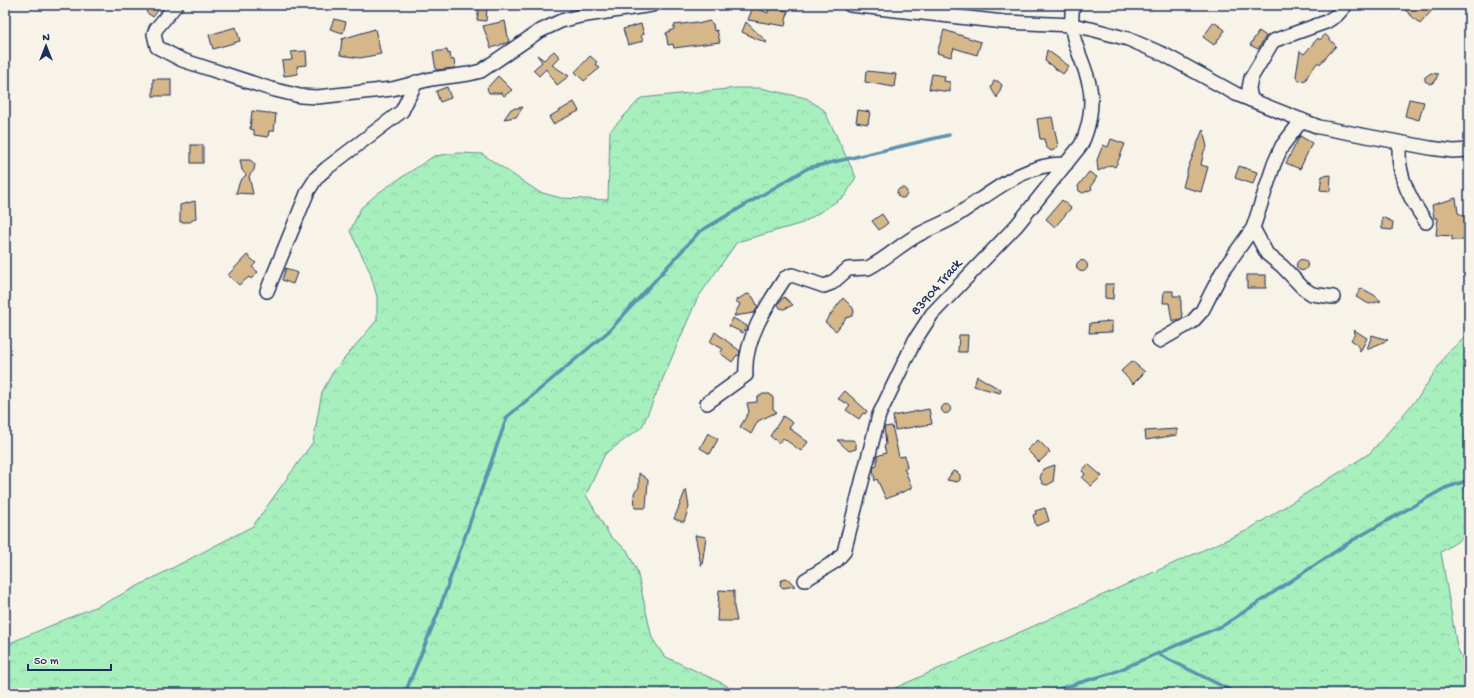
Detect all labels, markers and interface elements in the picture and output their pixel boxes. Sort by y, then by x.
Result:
north arrow [26,26,66,66]
text: N [42,32,50,44]
street label: 83904 Track [908,255,967,320]
scale bar [28,646,111,672]
text: 50 m [34,655,59,669]

